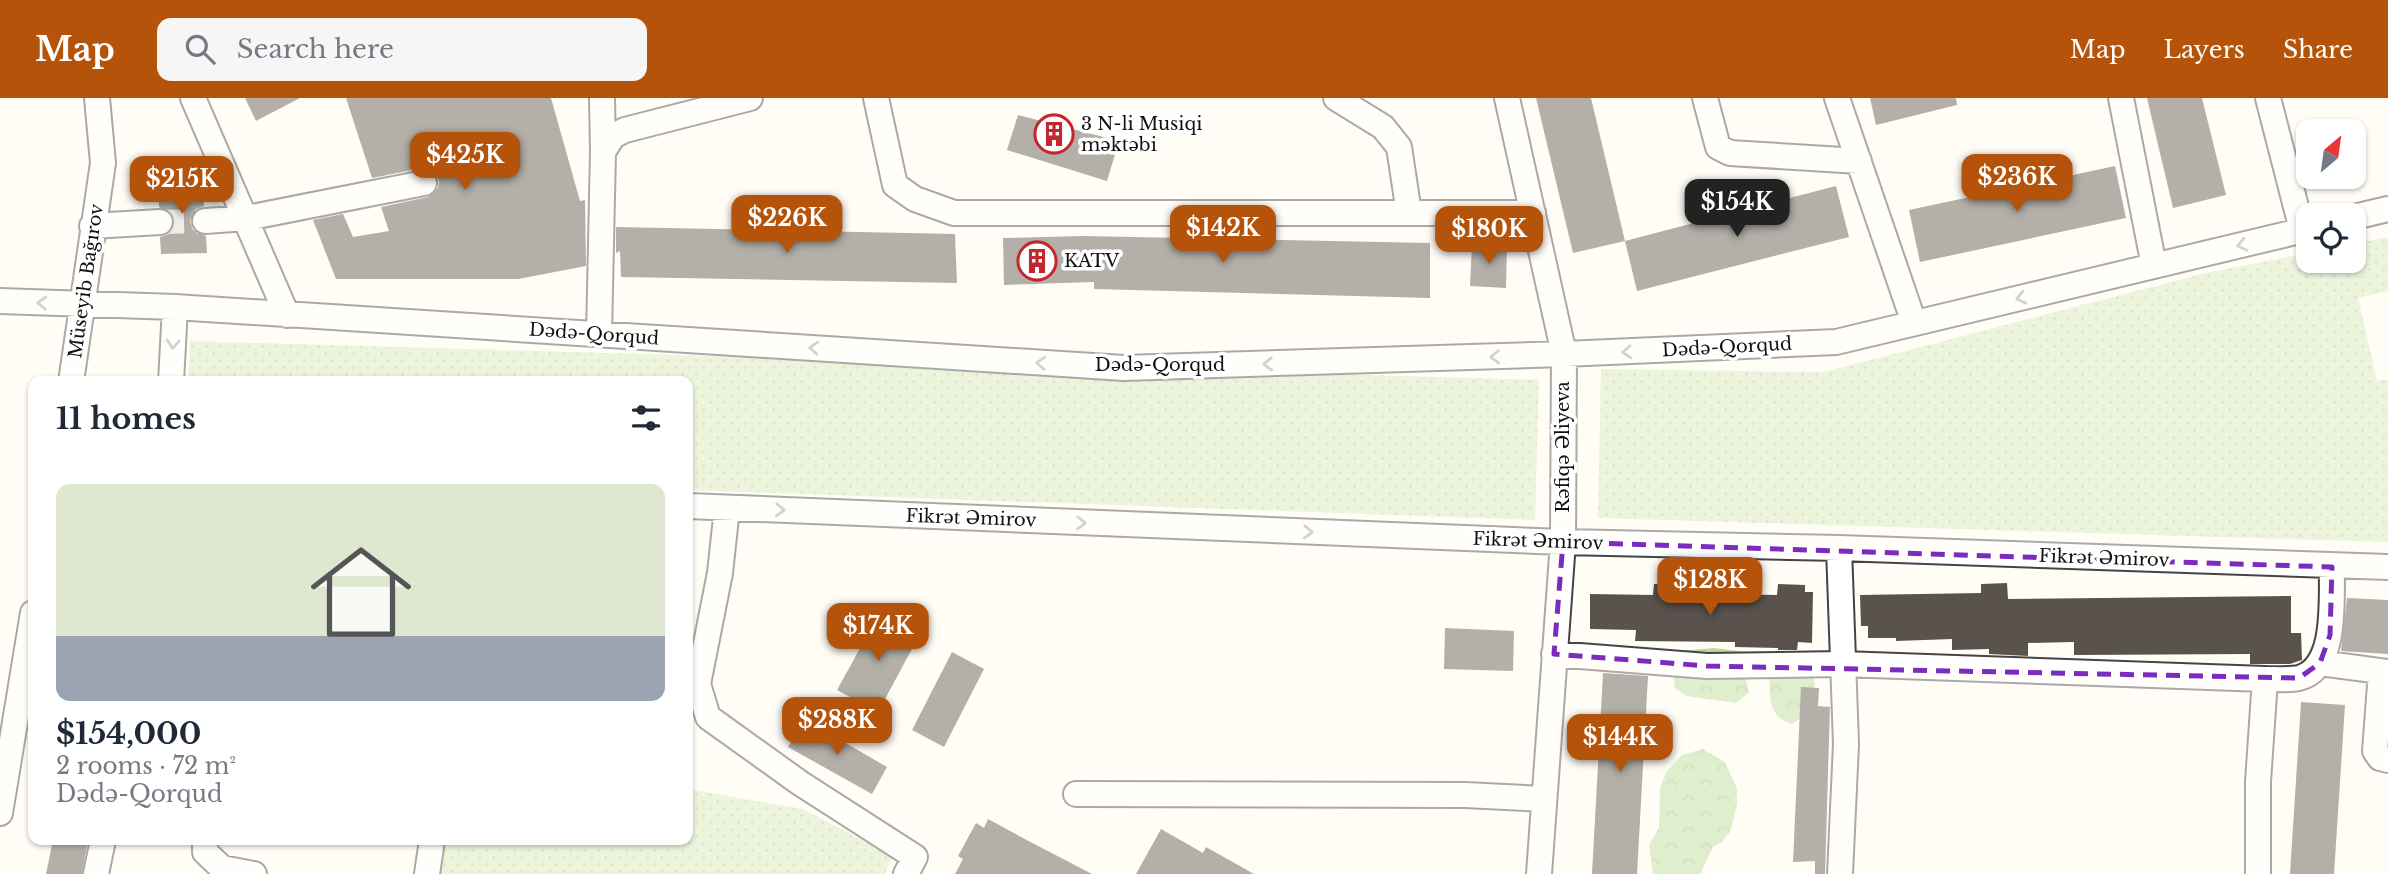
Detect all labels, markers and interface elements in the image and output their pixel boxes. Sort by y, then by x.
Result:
search box [157,18,647,81]
text: Map [35,29,115,70]
icon: search [181,30,219,68]
text: Search here [237,33,394,65]
text: Map [2070,35,2126,64]
text: Layers [2164,35,2245,64]
text: Share [2283,35,2353,64]
building icon: 3 N-li Musiqi məktəbi [1033,113,1075,155]
place label: 3 N-li Musiqi məktəbi [1081,113,1202,156]
north arrow [2296,119,2366,189]
map controls [2296,119,2366,273]
pin: $425K [416,132,514,192]
text: $425K [426,141,504,169]
pin: $236K [1968,155,2066,214]
pin: $215K [133,156,231,216]
text: $236K [1978,163,2056,191]
text: $215K [146,165,218,193]
pin: $154K [1688,180,1786,239]
text: $154K [1701,188,1773,216]
pin: $226K [738,195,836,255]
street label: Müseyib Bağırov [64,202,108,360]
button: locate [2296,203,2366,273]
text: $226K [747,204,827,232]
pin: $142K [1174,206,1272,265]
pin: $180K [1440,206,1538,266]
text: $142K [1186,214,1260,242]
text: $180K [1451,215,1527,243]
one-way arrow [2236,237,2248,251]
building icon: KATV [1016,240,1058,282]
place label: KATV [1064,250,1120,272]
one-way arrow [2015,290,2027,304]
one-way arrow [36,295,47,310]
street label: Dədə-Qorqud [528,318,660,350]
street label: Dədə-Qorqud [1661,333,1793,361]
one-way arrow [166,339,181,350]
one-way arrow [808,341,819,356]
one-way arrow [1621,344,1632,359]
one-way arrow [1490,349,1501,364]
street label: Dədə-Qorqud [1095,354,1225,376]
one-way arrow [1035,355,1046,370]
one-way arrow [1262,356,1273,371]
street label: Rəfiqə Əliyeva [1552,381,1574,513]
icon: filters [627,399,665,437]
text: 11 homes [56,400,196,437]
one-way arrow [775,503,786,518]
street label: Fikrət Əmirov [905,505,1037,531]
one-way arrow [1076,515,1087,530]
one-way arrow [1303,524,1314,539]
street label: Fikrət Əmirov [1472,528,1604,554]
icon: home [298,529,424,655]
street label: Fikrət Əmirov [2038,545,2170,571]
pin: $128K [1661,558,1759,617]
text: $128K [1673,566,1747,594]
pin: $174K [829,603,927,663]
text: $174K [843,612,913,640]
pin: $288K [788,698,886,757]
text: $288K [798,706,876,734]
pin: $144K [1571,714,1669,774]
text: $154,000 [56,715,201,752]
text: $144K [1583,723,1657,751]
text: 2 rooms · 72 m² [56,752,236,780]
text: Dədə-Qorqud [56,780,222,808]

